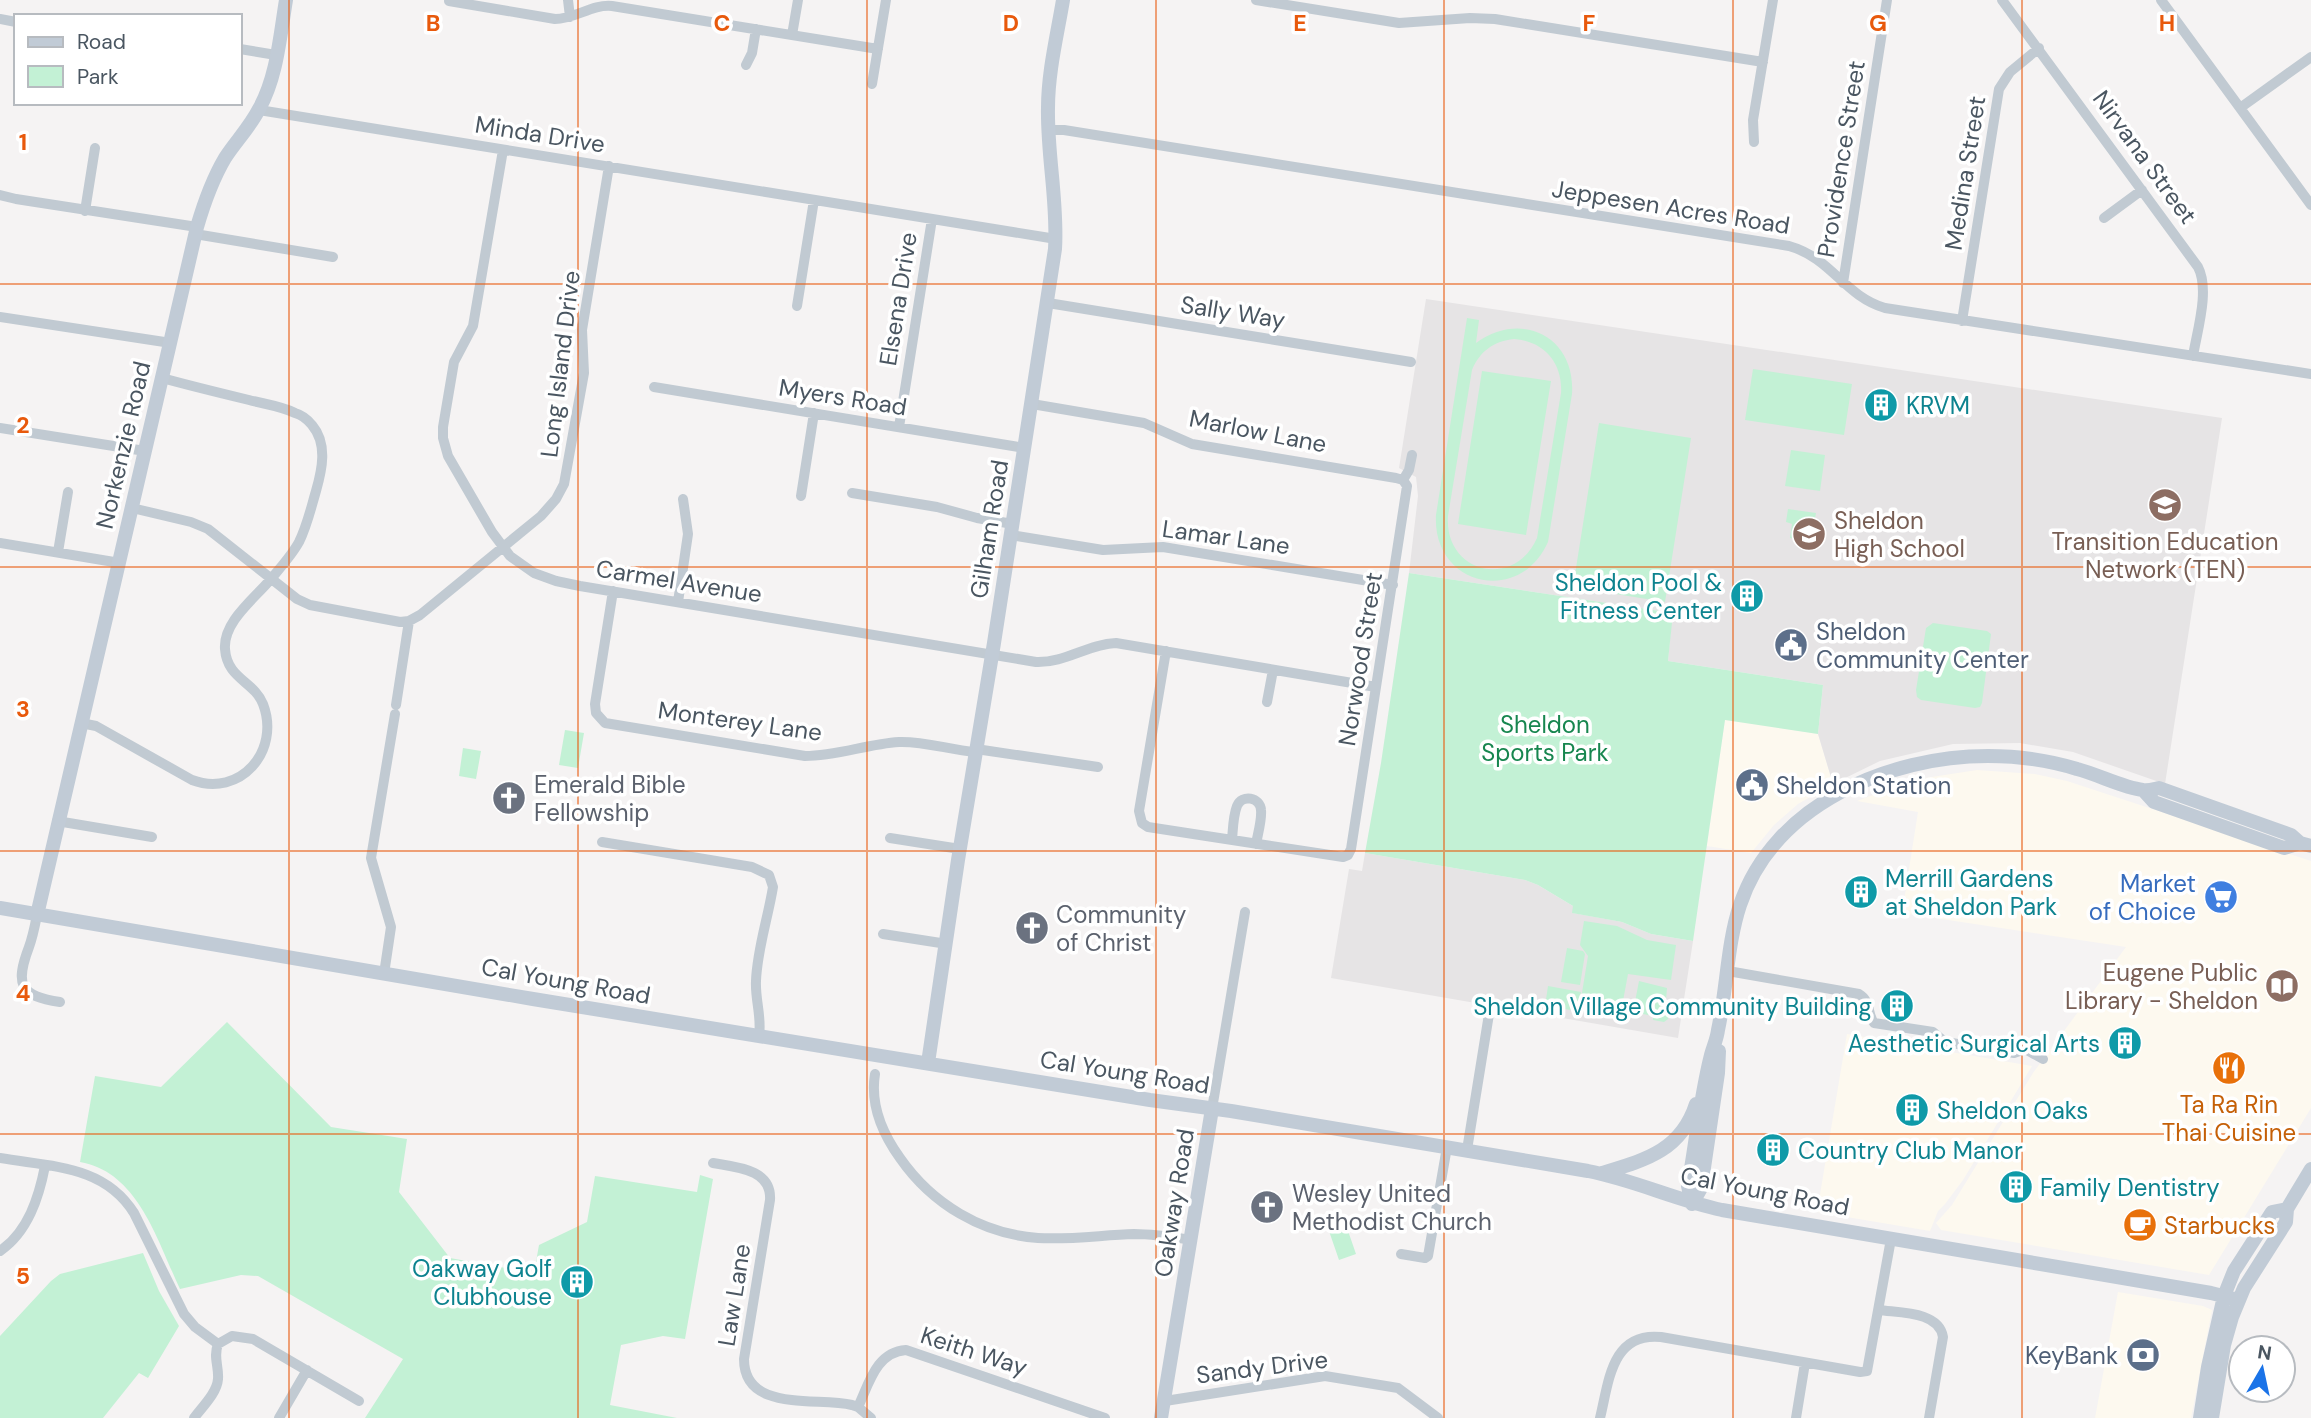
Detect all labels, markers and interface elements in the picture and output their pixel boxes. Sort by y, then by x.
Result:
text: B [426,8,440,38]
text: C [714,8,730,38]
text: D [1003,8,1019,38]
text: E [1293,8,1307,38]
text: F [1583,8,1596,38]
text: G [1869,8,1887,38]
text: H [2159,8,2175,38]
legend [14,14,242,105]
text: Road [77,28,126,56]
street label: Providence Street [1810,58,1872,260]
text: Park [77,63,119,91]
street label: Nirvana Street [2086,84,2204,230]
street label: Medina Street [1937,94,1993,252]
street label: Minda Drive [473,108,607,160]
text: 1 [19,127,27,157]
street label: Jeppesen Acres Road [1550,173,1792,241]
street label: Elsena Drive [872,230,924,368]
street label: Long Island Drive [533,269,587,459]
street label: Sally Way [1178,288,1288,336]
street label: Norkenzie Road [89,358,157,532]
street label: Myers Road [777,372,909,422]
building icon: KRVM [1862,386,1900,424]
place label: KRVM [1906,390,1970,421]
street label: Marlow Lane [1187,403,1329,459]
text: 2 [16,410,30,440]
street label: Gilham Road [963,458,1015,600]
school or university icon: Transition Education Network (TEN) [2146,486,2184,524]
place label: Sheldon High School [1834,505,1965,564]
street label: Lamar Lane [1160,513,1292,561]
school or university icon: Sheldon High School [1790,515,1828,553]
place label: Transition Education Network (TEN) [2051,526,2279,585]
street label: Carmel Avenue [594,553,764,609]
place label: Sheldon Pool & Fitness Center [1555,567,1722,626]
street label: Norwood Street [1331,570,1389,748]
building icon: Sheldon Pool & Fitness Center [1728,577,1766,615]
place label: Sheldon Community Center [1816,616,2029,675]
public building icon: Sheldon Community Center [1772,626,1810,664]
text: 3 [16,694,30,724]
street label: Monterey Lane [656,694,824,748]
park label: Sheldon Sports Park [1481,709,1609,768]
public building icon: Sheldon Station [1733,766,1771,804]
place label: Emerald Bible Fellowship [534,769,686,828]
place label: Sheldon Station [1776,770,1951,801]
church icon: Emerald Bible Fellowship [490,779,528,817]
place label: Merrill Gardens at Sheldon Park [1885,863,2057,922]
place label: Market of Choice [2089,868,2196,927]
building icon: Merrill Gardens at Sheldon Park [1842,873,1880,911]
supermarket icon: Market of Choice [2202,878,2240,916]
place label: Community of Christ [1056,899,1186,958]
church icon: Community of Christ [1013,909,1051,947]
street label: Cal Young Road [479,951,653,1011]
place label: Eugene Public Library - Sheldon [2065,957,2258,1016]
library icon: Eugene Public Library - Sheldon [2263,967,2301,1005]
text: 4 [16,978,31,1008]
building icon: Sheldon Village Community Building [1878,987,1916,1025]
place label: Sheldon Village Community Building [1473,991,1872,1022]
building icon: Aesthetic Surgical Arts [2106,1024,2144,1062]
place label: Aesthetic Surgical Arts [1848,1028,2100,1059]
street label: Cal Young Road [1038,1043,1212,1101]
restaurant icon: Ta Ra Rin Thai Cuisine [2210,1049,2248,1087]
place label: Ta Ra Rin Thai Cuisine [2162,1089,2296,1148]
building icon: Sheldon Oaks [1893,1091,1931,1129]
place label: Sheldon Oaks [1937,1095,2088,1126]
street label: Oakway Road [1147,1127,1201,1279]
building icon: Country Club Manor [1754,1131,1792,1169]
place label: Country Club Manor [1798,1135,2023,1166]
street label: Cal Young Road [1678,1159,1852,1223]
building icon: Family Dentistry [1997,1168,2035,1206]
place label: Family Dentistry [2040,1172,2220,1203]
place label: Wesley United Methodist Church [1292,1178,1492,1237]
church icon: Wesley United Methodist Church [1248,1188,1286,1226]
cafe icon: Starbucks [2121,1206,2159,1244]
place label: Starbucks [2164,1210,2275,1241]
street label: Law Lane [711,1242,757,1348]
place label: Oakway Golf Clubhouse [412,1253,552,1312]
text: 5 [16,1261,30,1291]
building icon: Oakway Golf Clubhouse [558,1263,596,1301]
street label: Keith Way [917,1319,1031,1383]
north arrow [2227,1334,2297,1404]
bank icon: KeyBank [2124,1336,2162,1374]
text: N [2256,1339,2273,1366]
place label: KeyBank [2025,1340,2118,1371]
street label: Sandy Drive [1194,1344,1330,1390]

